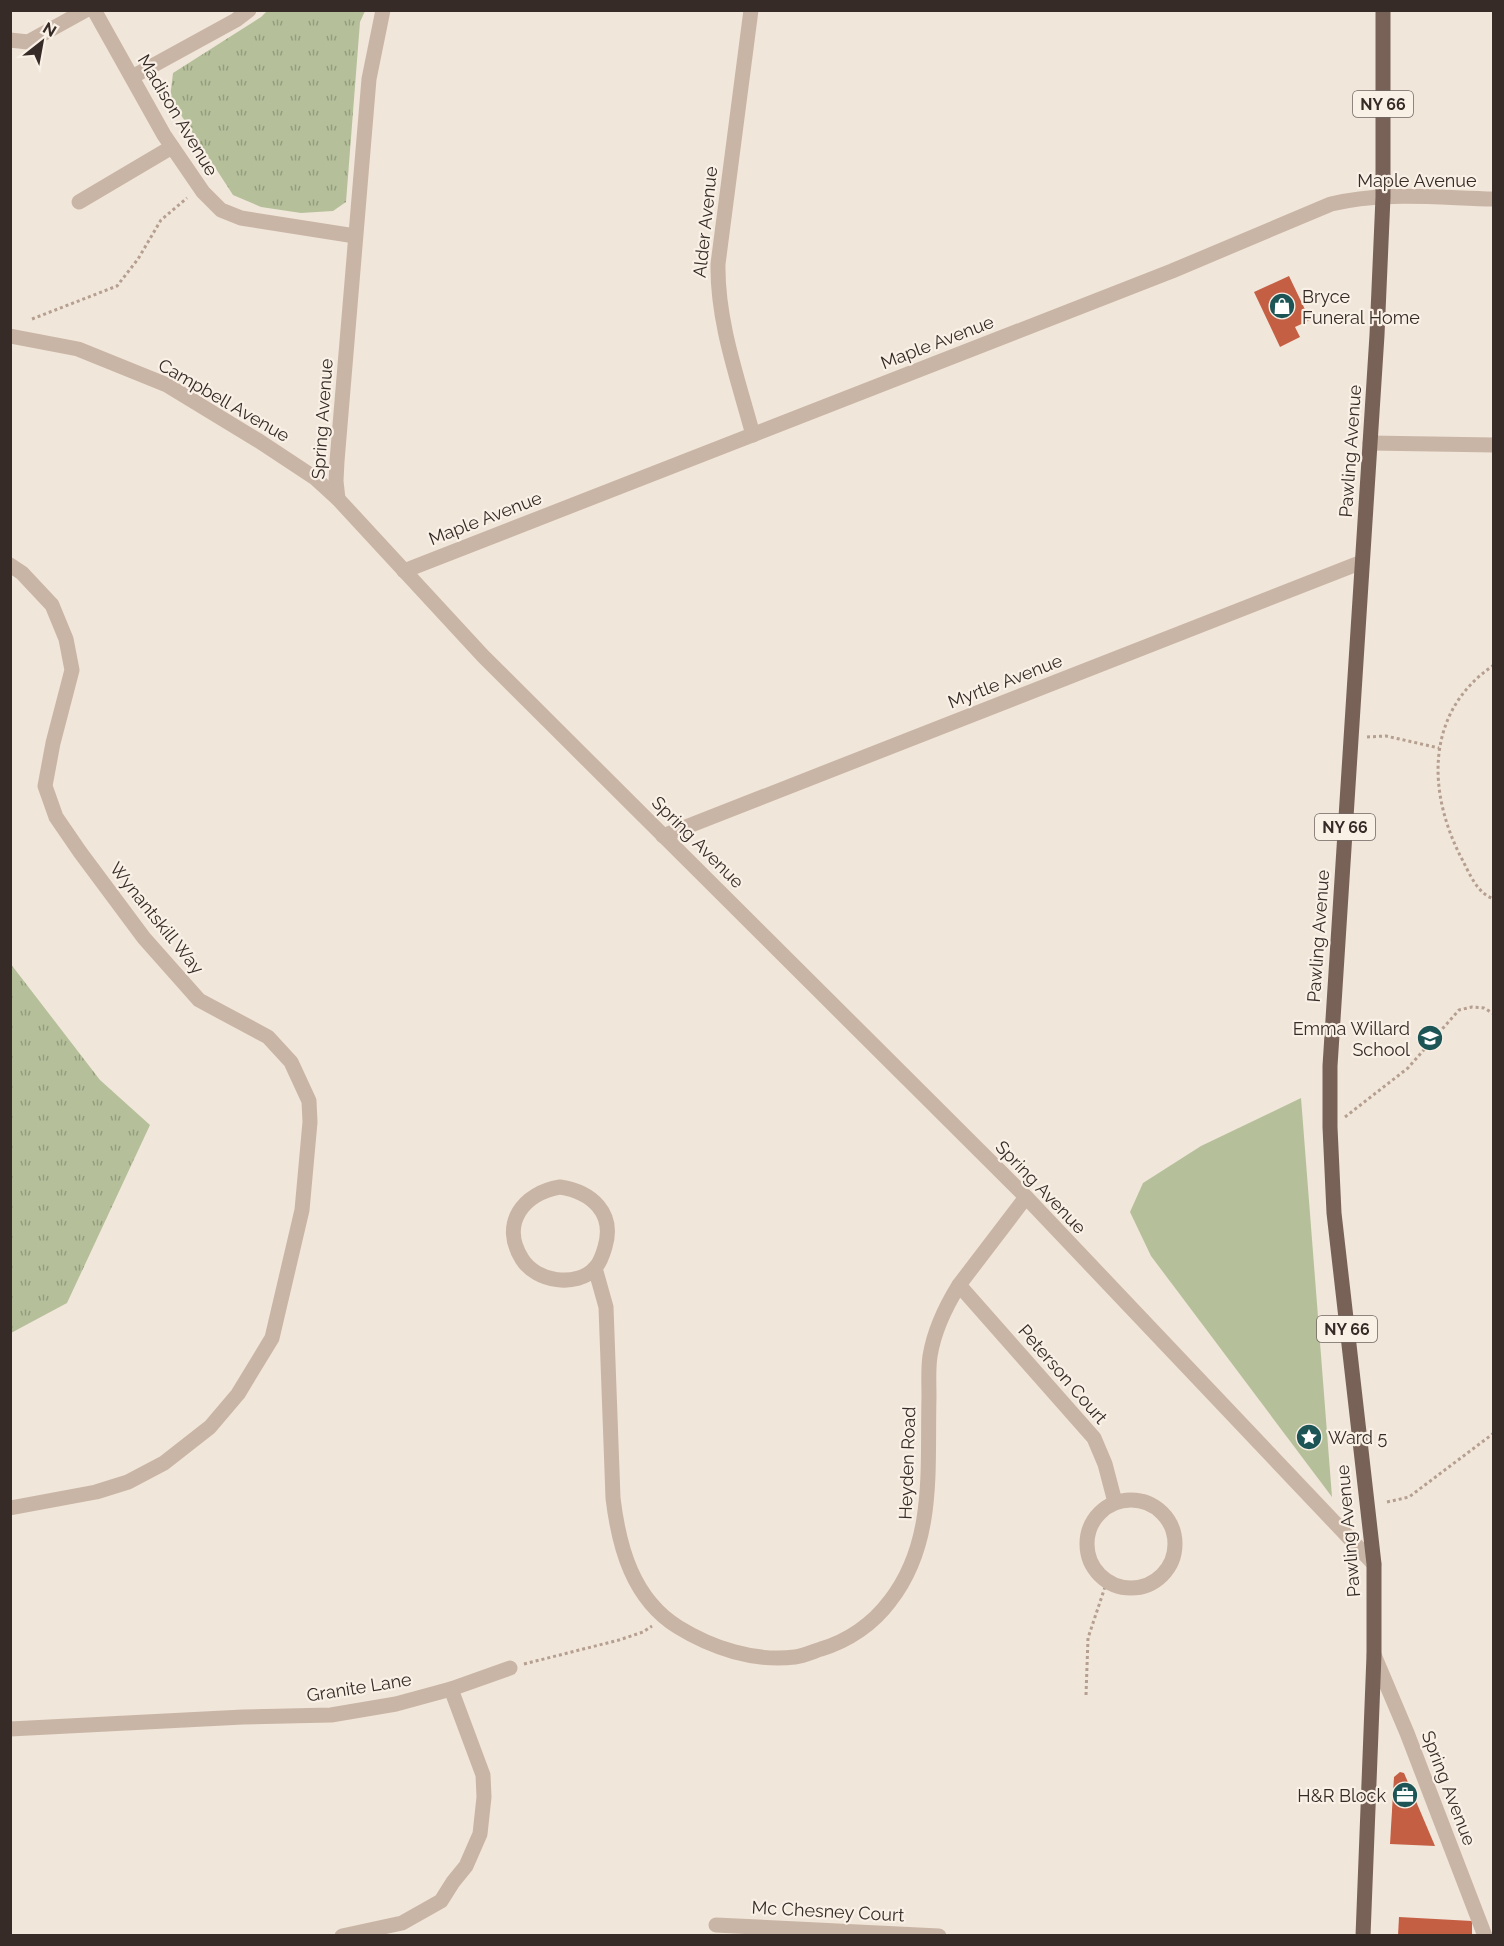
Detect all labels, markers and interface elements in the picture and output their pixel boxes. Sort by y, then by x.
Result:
north arrow [12,12,72,72]
text: N [39,18,60,41]
street label: Madison Avenue [134,51,223,180]
road number: NY 66 [1353,91,1413,117]
street label: Alder Avenue [689,165,721,279]
street label: Maple Avenue [1357,170,1477,191]
place label: Bryce Funeral Home [1302,286,1420,328]
shop icon: Bryce Funeral Home [1267,291,1297,321]
street label: Maple Avenue [878,311,997,373]
street label: Campbell Avenue [155,354,294,446]
street label: Spring Avenue [307,357,337,480]
street label: Pawling Avenue [1335,384,1365,518]
street label: Maple Avenue [426,487,545,549]
street label: Myrtle Avenue [945,649,1065,712]
street label: Spring Avenue [648,792,749,893]
road number: NY 66 [1315,814,1375,840]
street label: Wynantskill Way [106,858,209,978]
street label: Pawling Avenue [1303,869,1333,1003]
place label: Emma Willard School [1293,1018,1410,1060]
school or university icon: Emma Willard School [1415,1023,1445,1053]
street label: Spring Avenue [991,1136,1091,1238]
road number: NY 66 [1317,1316,1377,1342]
street label: Peterson Court [1014,1320,1112,1428]
street label: Heyden Road [895,1406,919,1520]
place icon: Ward 5 [1294,1422,1324,1452]
place label: Ward 5 [1328,1427,1388,1448]
street label: Pawling Avenue [1332,1463,1364,1598]
street label: Granite Lane [305,1668,413,1706]
street label: Spring Avenue [1417,1728,1481,1849]
office icon: H&R Block [1390,1780,1420,1810]
place label: H&R Block [1297,1785,1386,1806]
street label: Mc Chesney Court [751,1897,905,1925]

